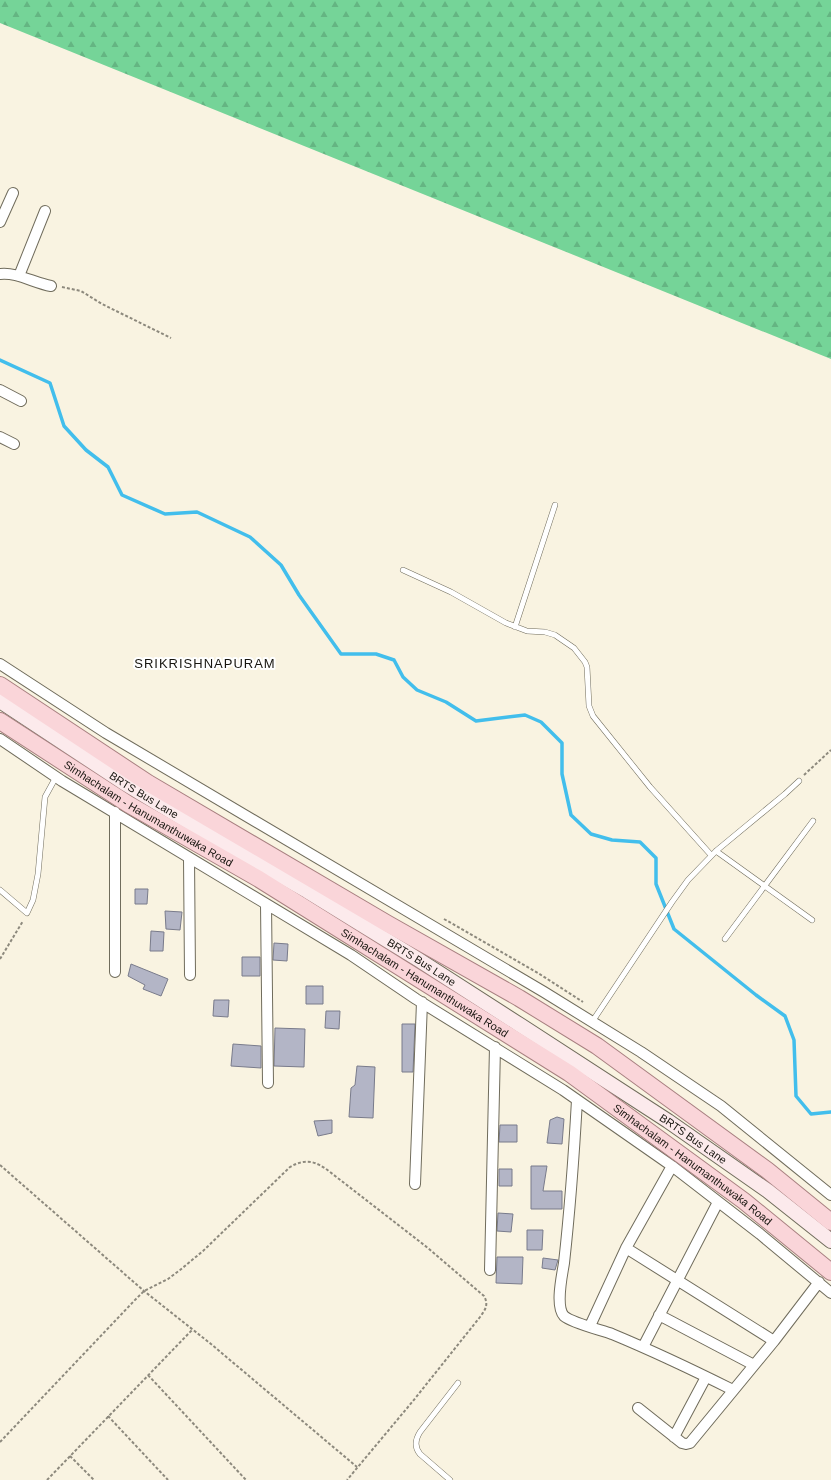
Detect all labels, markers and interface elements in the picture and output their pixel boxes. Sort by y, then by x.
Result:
district label: SRIKRISHNAPURAM [134,656,276,671]
street label: Simhachalam - Hanumanthuwaka Road [62,758,235,869]
street label: BRTS Bus Lane [107,769,181,821]
street label: Simhachalam - Hanumanthuwaka Road [339,926,510,1039]
street label: BRTS Bus Lane [385,936,458,988]
street label: Simhachalam - Hanumanthuwaka Road [611,1101,774,1227]
street label: BRTS Bus Lane [658,1111,729,1166]

